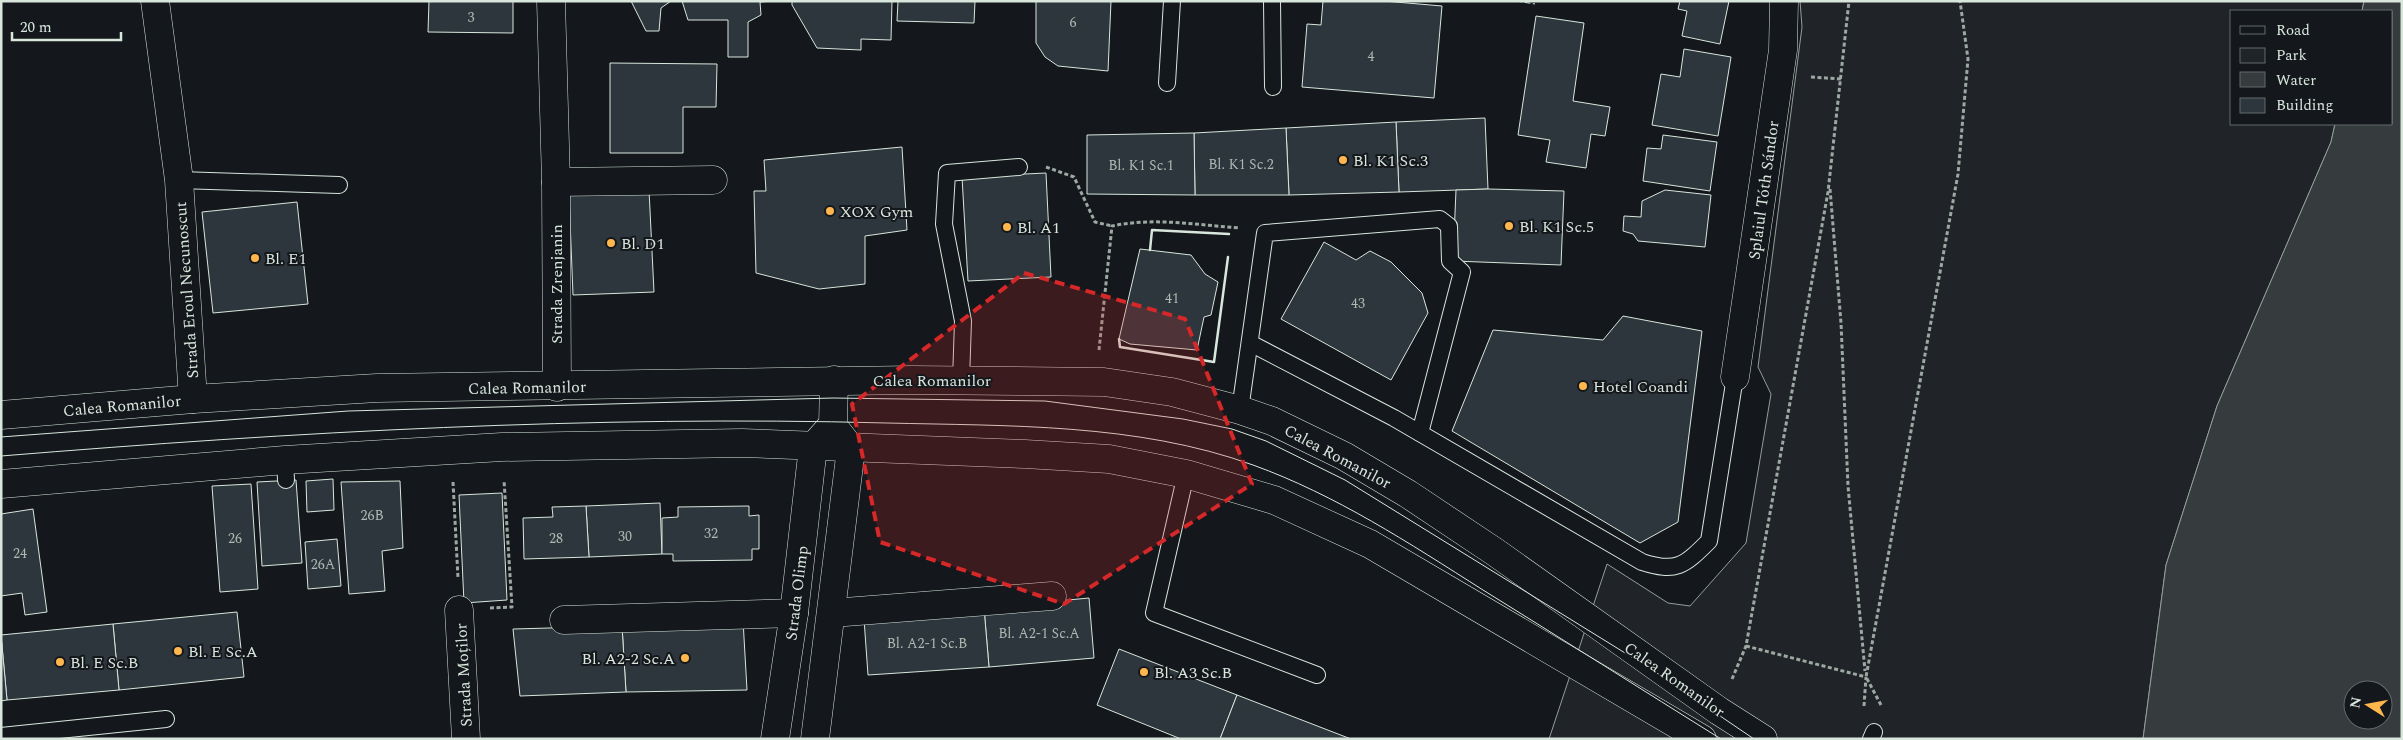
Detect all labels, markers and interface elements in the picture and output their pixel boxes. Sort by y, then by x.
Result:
house number: 3 [468,7,475,28]
scale bar [12,10,121,42]
legend [2230,10,2393,125]
house number: 6 [1070,12,1077,33]
text: 20 m [20,16,52,39]
text: Road [2276,19,2310,42]
text: Park [2276,44,2307,67]
house number: 4 [1368,46,1375,67]
text: Water [2276,69,2316,92]
text: Building [2276,94,2333,117]
street label: Splaiul Tóth Sándor [1742,119,1786,261]
place label: Bl. K1 Sc.3 [1353,149,1428,173]
house number: Bl. K1 Sc.2 [1208,154,1274,175]
marker: Bl. K1 Sc.3 [1337,154,1349,166]
house number: Bl. K1 Sc.1 [1108,155,1174,176]
street label: Strada Eroul Necunoscut [169,200,205,379]
place label: XOX Gym [840,200,914,224]
marker: XOX Gym [824,205,836,217]
place label: Bl. K1 Sc.5 [1519,215,1594,239]
place label: Bl. A1 [1017,216,1060,240]
marker: Bl. K1 Sc.5 [1503,220,1515,232]
marker: Bl. A1 [1001,221,1013,233]
street label: Strada Zrenjanin [545,224,569,344]
place label: Bl. D1 [621,232,664,256]
marker: Bl. D1 [605,237,617,249]
place label: Bl. E1 [265,247,307,271]
marker: Bl. E1 [249,252,261,264]
house number: 41 [1165,288,1179,309]
house number: 43 [1351,293,1365,314]
street label: Calea Romanilor [873,369,991,393]
street label: Calea Romanilor [468,375,586,401]
place label: Hotel Coandi [1593,375,1688,399]
marker: Hotel Coandi [1577,380,1589,392]
street label: Calea Romanilor [62,389,182,423]
street label: Calea Romanilor [1280,419,1395,495]
house number: 26B [360,505,384,526]
house number: 32 [704,523,718,544]
house number: 30 [618,526,632,547]
house number: 26 [228,528,242,549]
house number: 28 [549,528,563,549]
house number: 24 [13,543,27,564]
street label: Strada Olimp [779,544,815,642]
house number: 26A [311,554,336,575]
street label: Strada Moților [449,622,479,727]
house number: Bl. A2-1 Sc.A [998,623,1080,644]
house number: Bl. A2-1 Sc.B [887,633,967,654]
street label: Calea Romanilor [1619,636,1730,724]
place label: Bl. E Sc.A [188,640,258,664]
marker: Bl. E Sc.A [172,645,184,657]
place label: Bl. A2-2 Sc.A [582,647,675,671]
place label: Bl. E Sc.B [70,651,138,675]
marker: Bl. A2-2 Sc.A [679,652,691,664]
marker: Bl. E Sc.B [54,656,66,668]
place label: Bl. A3 Sc.B [1154,661,1232,685]
marker: Bl. A3 Sc.B [1138,666,1150,678]
north arrow [2343,680,2393,730]
text: N [2344,695,2367,710]

